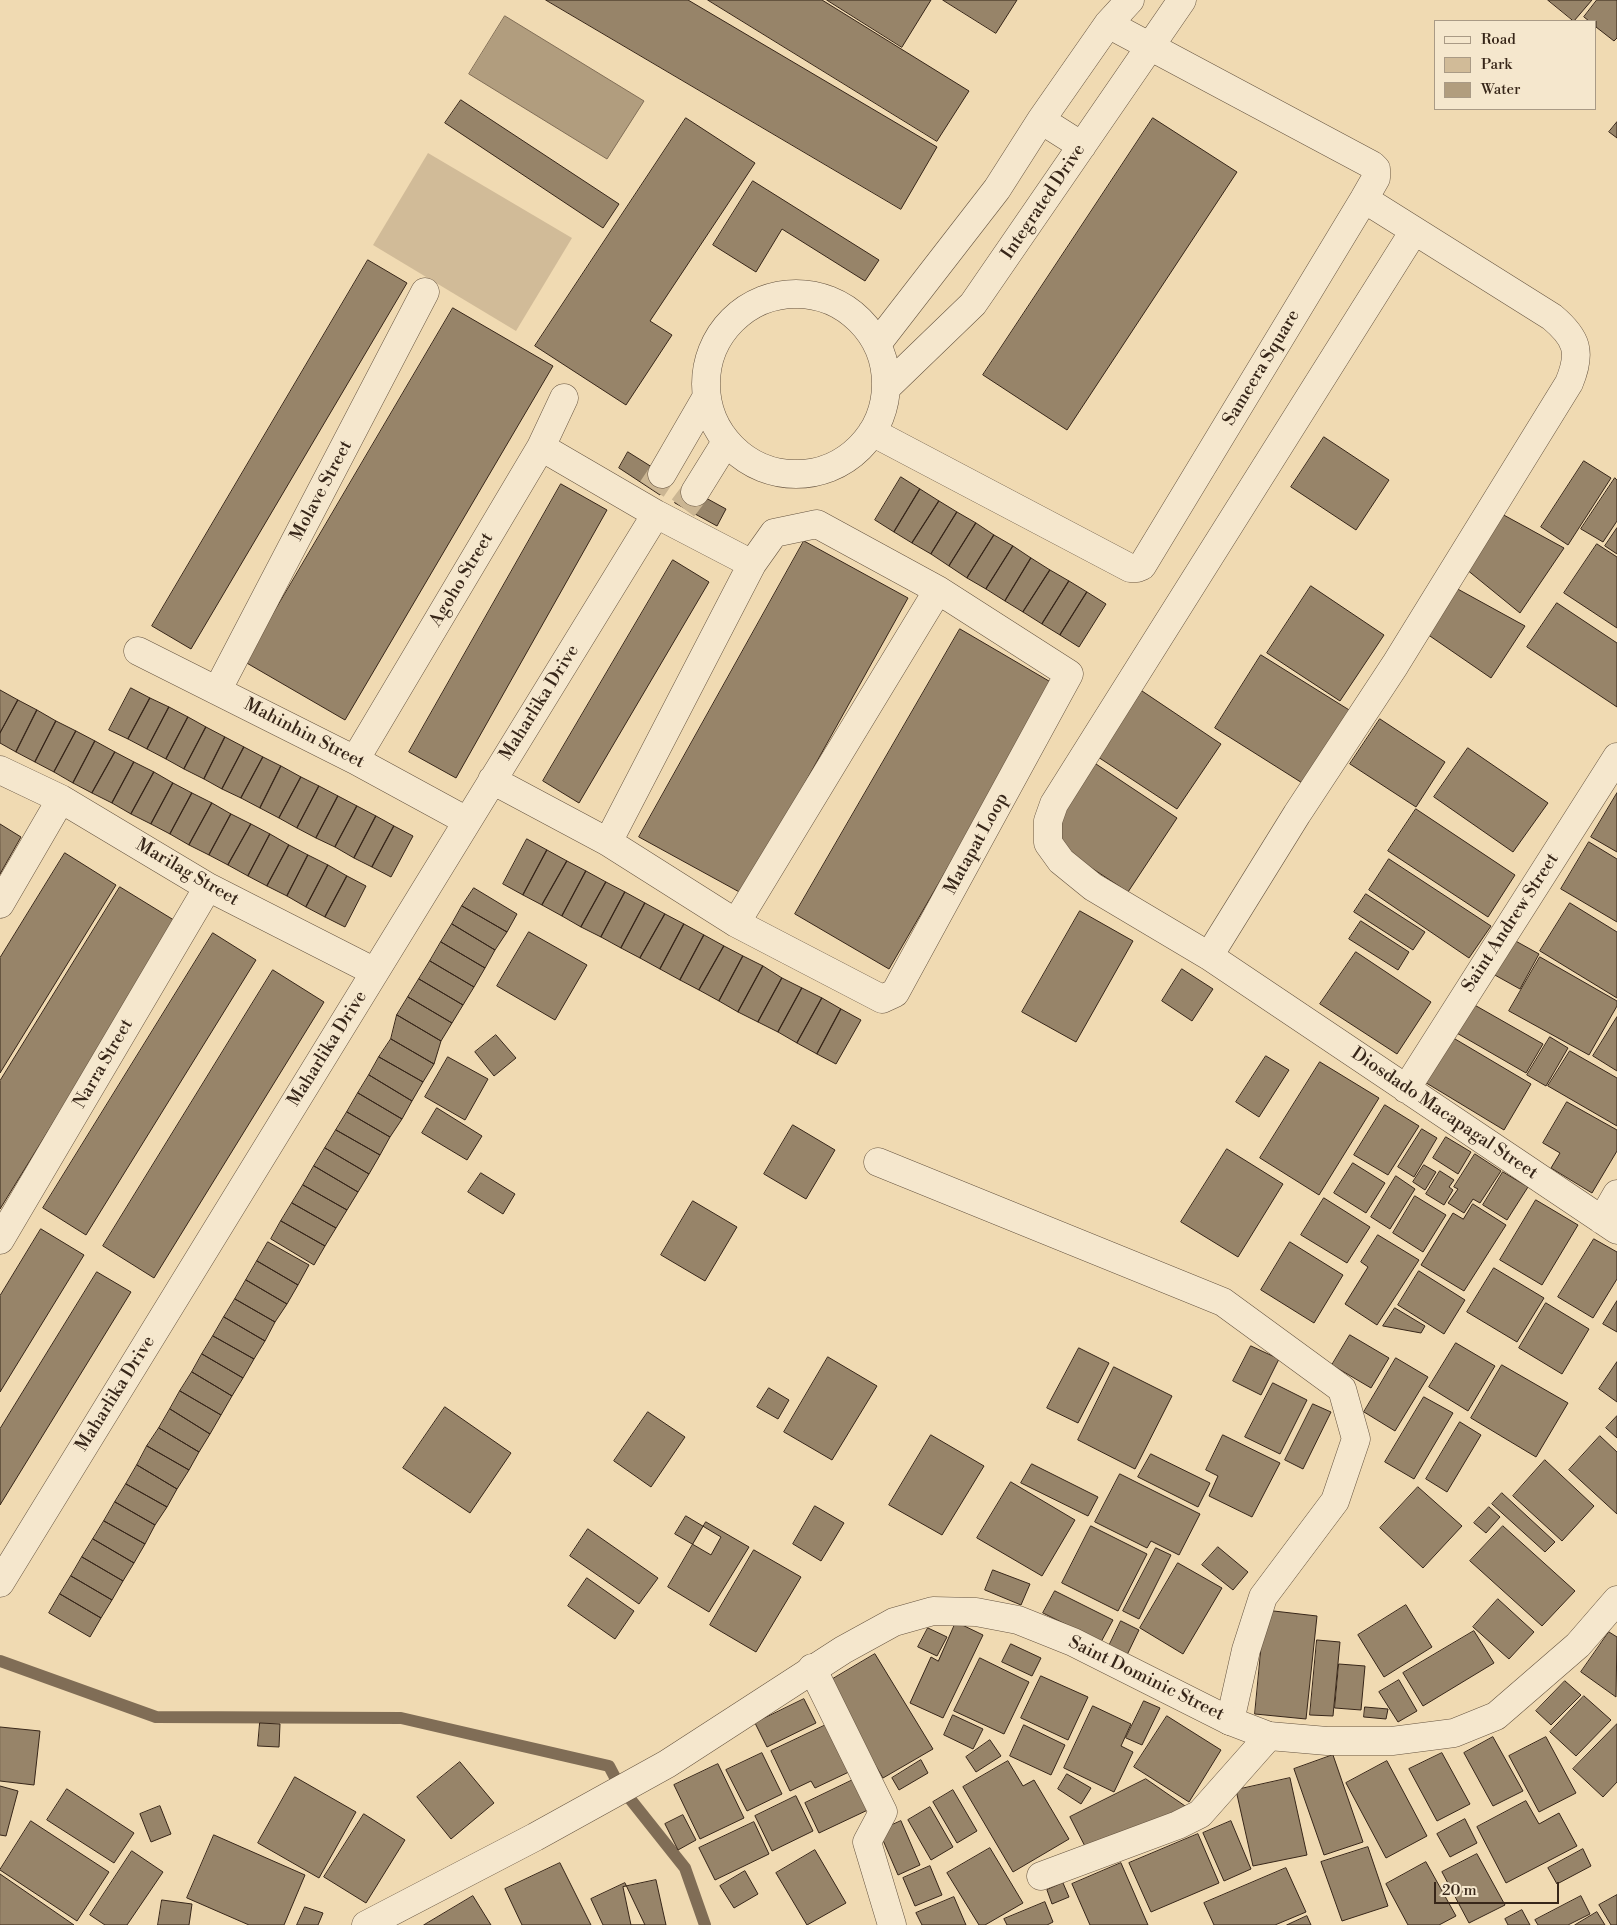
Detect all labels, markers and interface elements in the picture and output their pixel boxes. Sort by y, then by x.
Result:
legend [1434,20,1597,110]
text: Road [1481,30,1516,49]
text: Park [1481,55,1512,74]
text: Water [1481,80,1520,99]
street label: Integrated Drive [997,140,1091,264]
street label: Sameera Square [1219,306,1305,430]
street label: Molave Street [286,437,358,545]
street label: Agoho Street [426,529,498,631]
street label: Maharlika Drive [496,641,584,765]
street label: Mahinhin Street [240,694,368,774]
street label: Matapat Loop [940,789,1014,899]
street label: Marilag Street [132,835,242,911]
street label: Saint Andrew Street [1458,850,1564,996]
street label: Maharlika Drive [284,987,372,1111]
street label: Narra Street [70,1015,138,1113]
street label: Diosdado Macapagal Street [1347,1043,1541,1185]
street label: Maharlika Drive [72,1332,160,1456]
street label: Saint Dominic Street [1065,1632,1227,1726]
scale bar [1437,1872,1562,1904]
text: 20 m [1442,1881,1477,1900]

